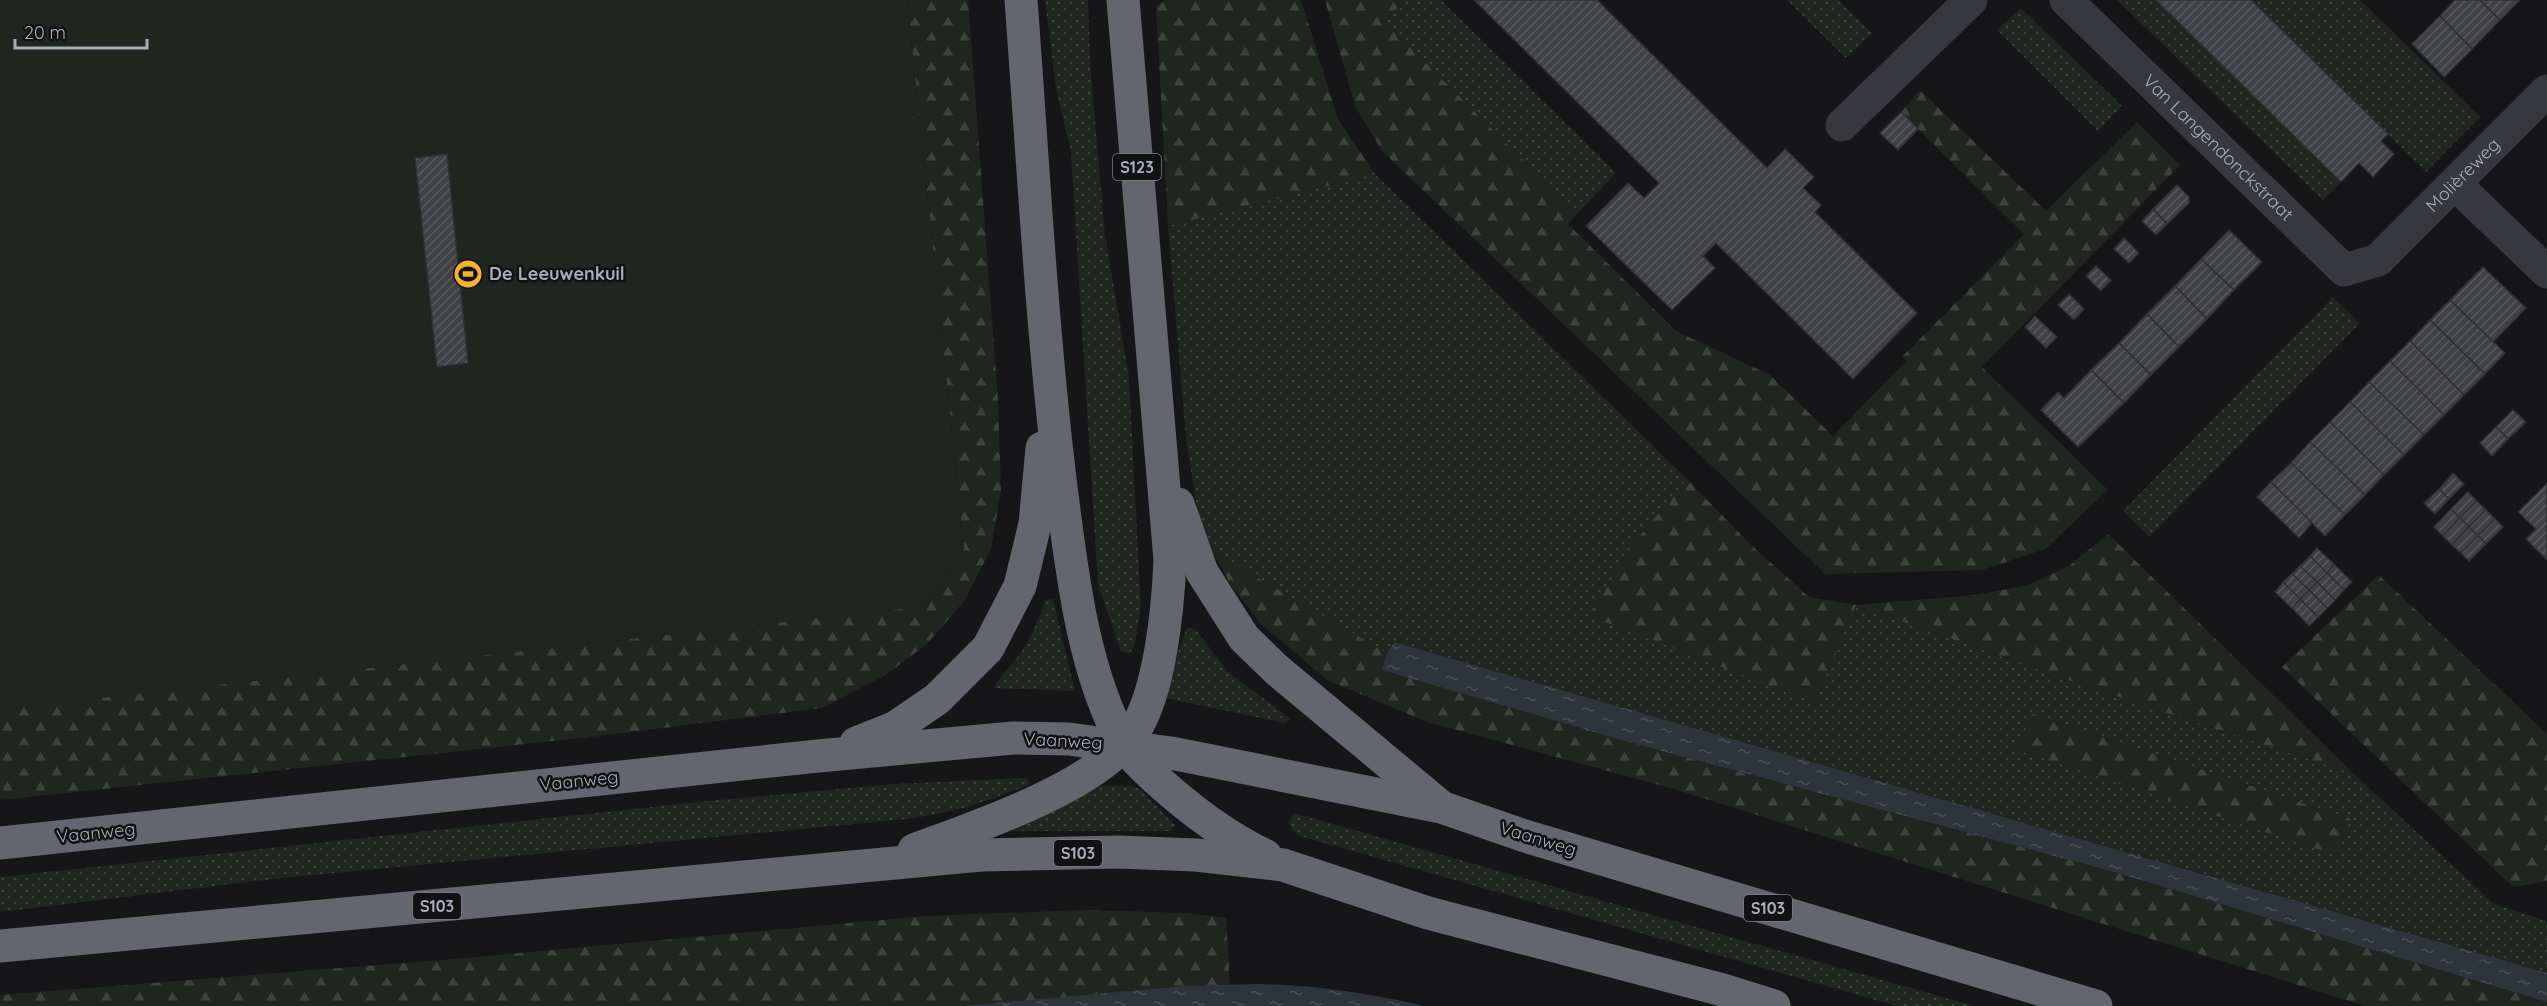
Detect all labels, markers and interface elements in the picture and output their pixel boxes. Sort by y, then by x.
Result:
scale bar [15,12,147,50]
text: 20 m [24,21,66,44]
street label: Van Langendonckstraat [2138,69,2298,226]
street label: Molièreweg [2421,133,2504,217]
road number: S123 [1113,154,1161,180]
sports icon: De Leeuwenkuil [452,258,484,290]
place label: De Leeuwenkuil [489,262,625,285]
street label: Vaanweg [1023,727,1103,754]
street label: Vaanweg [538,765,619,796]
street label: Vaanweg [1497,816,1579,861]
street label: Vaanweg [55,817,136,848]
road number: S103 [1054,840,1102,866]
road number: S103 [413,893,461,919]
road number: S103 [1744,895,1792,921]

